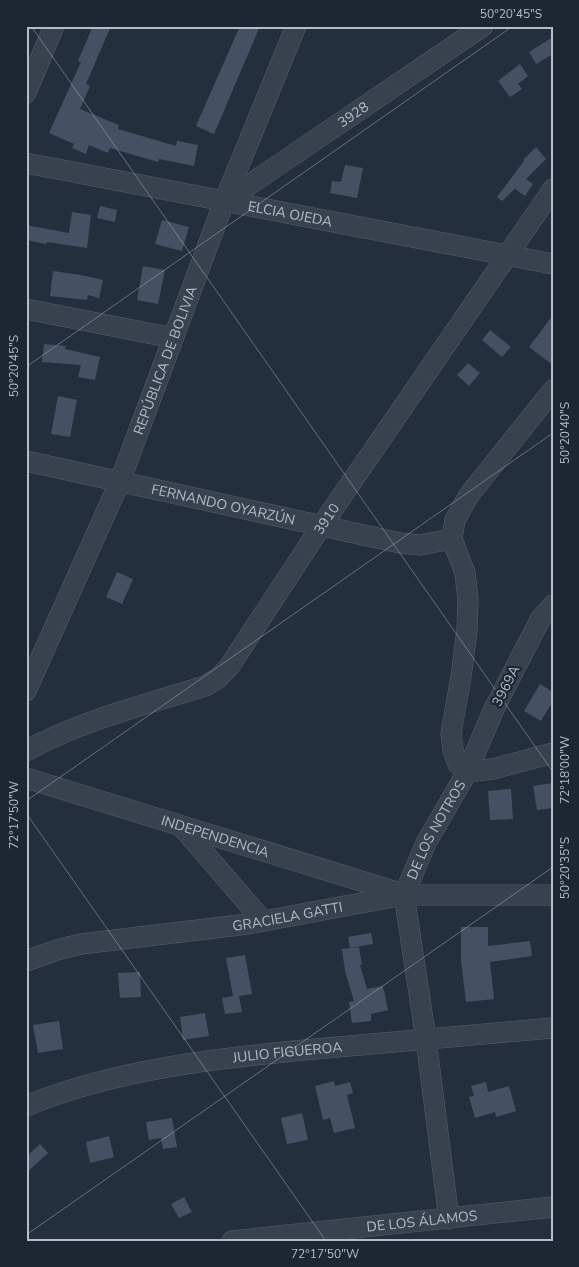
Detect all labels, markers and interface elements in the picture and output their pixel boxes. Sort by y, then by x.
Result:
text: 50°20'45"S [480,6,542,22]
street label: 3928 [334,97,372,132]
street label: ELCIA OJEDA [246,196,334,231]
street label: REPÚBLICA DE BOLIVIA [129,283,201,437]
text: 50°20'45"S [6,335,22,397]
text: 50°20'40"S [557,402,573,464]
street label: FERNANDO OYARZÚN [150,479,297,529]
street label: 3910 [309,499,344,538]
street label: 3969A [488,662,524,710]
text: 72°18'00"W [557,736,573,804]
street label: DE LOS NOTROS [402,776,470,882]
text: 72°17'50"W [6,781,22,849]
street label: INDEPENDENCIA [159,811,272,862]
text: 50°20'35"S [557,837,573,899]
street label: GRACIELA GATTI [231,897,344,935]
street label: JULIO FIGUEROA [231,1037,343,1067]
street label: DE LOS ÁLAMOS [366,1206,479,1236]
text: 72°17'50"W [291,1246,359,1262]

